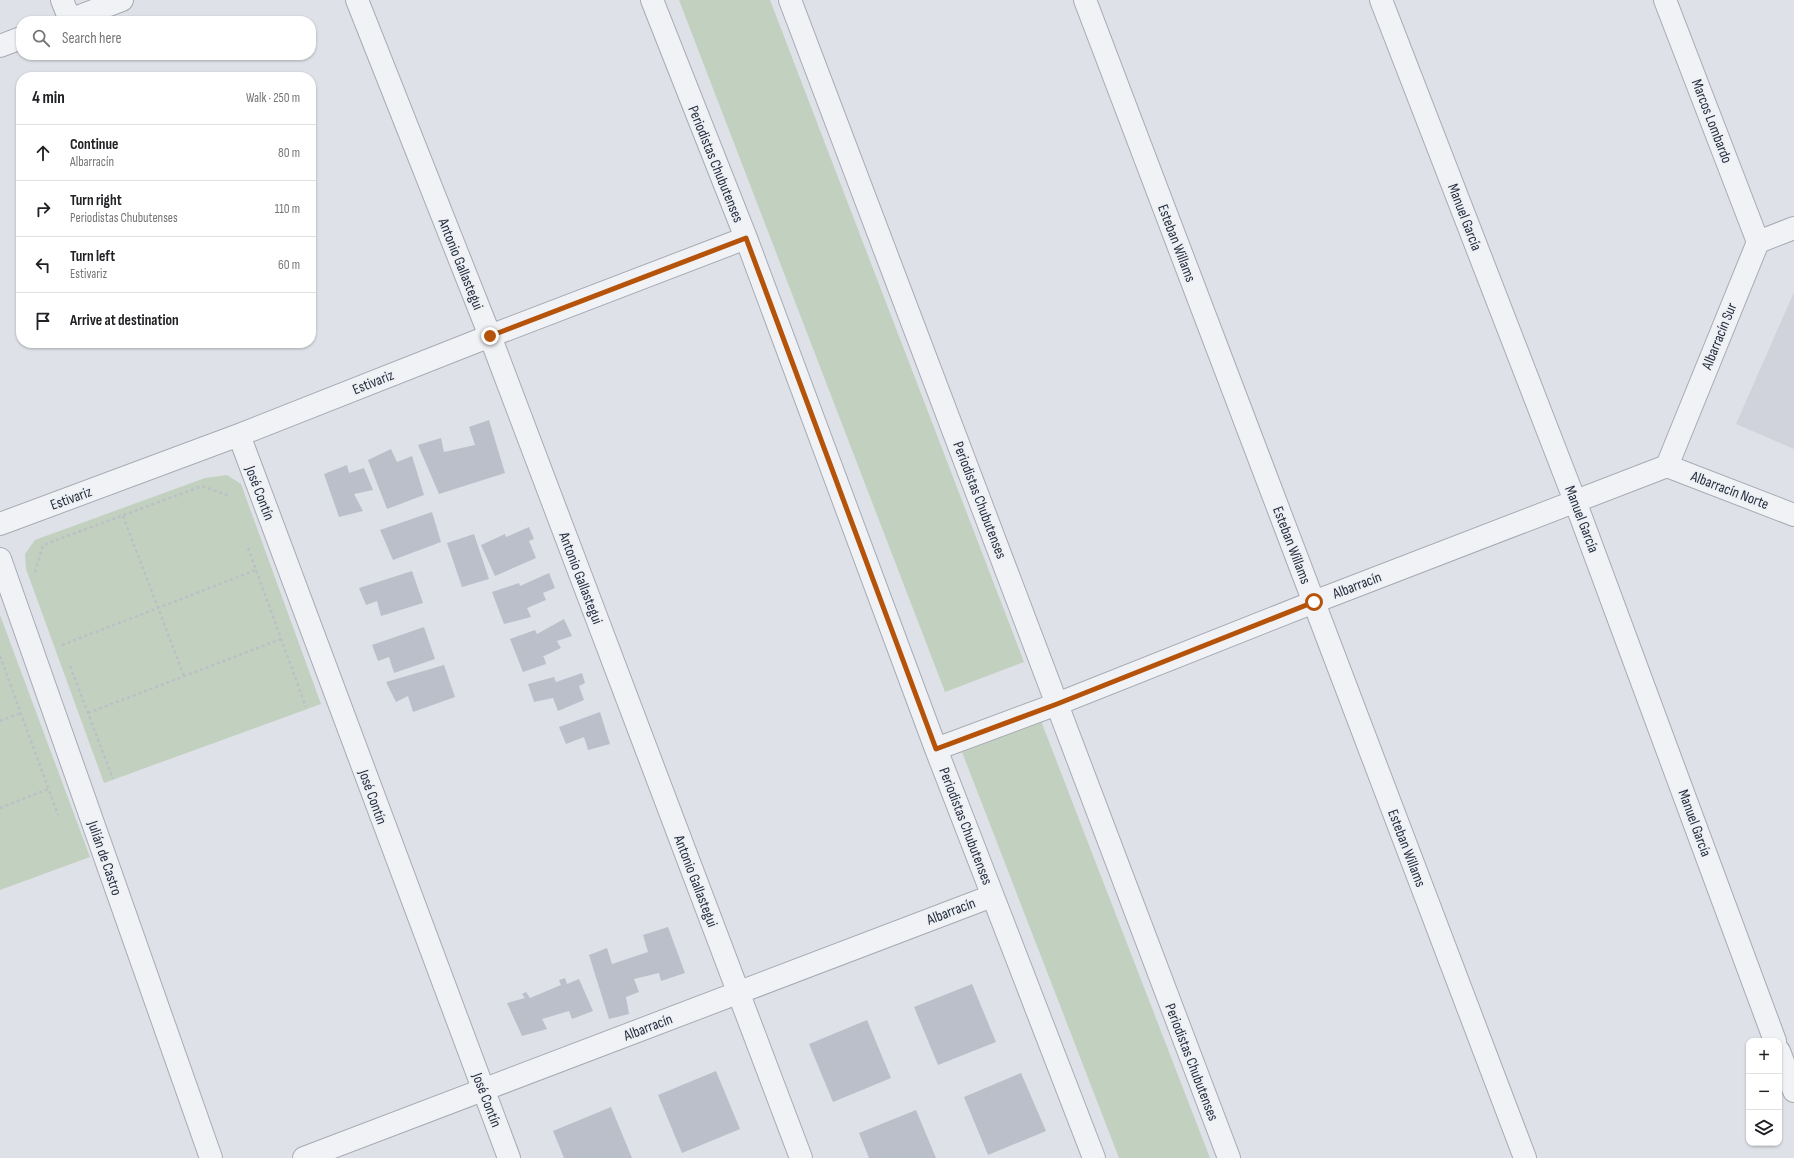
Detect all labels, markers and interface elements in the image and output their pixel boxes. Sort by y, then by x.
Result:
search box [16,16,316,60]
icon: search [30,27,52,49]
text: Search here [62,29,122,48]
street label: Marcos Lombardo [1687,76,1736,166]
text: 4 min [32,88,65,108]
text: Walk · 250 m [246,90,300,106]
street label: Periodistas Chubutenses [683,103,748,225]
text: Continue [70,135,119,154]
icon: ahead [32,142,54,164]
text: 80 m [278,145,300,161]
text: Albarracín [70,154,114,170]
street label: Manuel García [1443,181,1486,254]
text: Turn right [70,191,122,210]
icon: right [32,198,54,220]
text: 110 m [275,201,300,217]
street label: Esteban Willams [1153,202,1200,285]
text: Periodistas Chubutenses [70,210,178,226]
street label: Antonio Gallastegui [433,215,488,313]
text: Turn left [70,247,115,266]
icon: left [32,254,54,276]
text: 60 m [278,257,300,273]
text: Estivariz [70,266,107,282]
street label: Albarracín Sur [1697,299,1742,373]
icon: arrive [32,310,54,332]
text: Arrive at destination [70,311,179,330]
route end [481,327,499,345]
street label: Estivariz [350,365,397,399]
street label: Periodistas Chubutenses [948,439,1011,562]
street label: José Contín [240,462,279,523]
street label: Albarracín Norte [1687,467,1771,514]
street label: Estivariz [48,482,95,515]
street label: Manuel García [1560,483,1603,556]
street label: Esteban Willams [1268,504,1315,587]
street label: Antonio Gallastegui [554,528,607,627]
street label: Albarracín [1329,568,1384,604]
route start [1305,593,1323,611]
street label: Periodistas Chubutenses [934,765,997,888]
street label: José Contín [354,766,391,827]
street label: Manuel García [1674,787,1716,860]
street label: Esteban Willams [1383,807,1430,890]
street label: Julián de Castro [83,817,126,898]
street label: Antonio Gallastegui [669,831,722,930]
street label: Albarracín [923,894,978,930]
street label: Periodistas Chubutenses [1160,1001,1223,1124]
street label: Albarracín [620,1010,675,1046]
map controls [1746,1038,1782,1146]
button: + [1746,1038,1782,1074]
street label: José Contín [467,1069,506,1130]
button: − [1746,1074,1782,1110]
button: layers [1746,1110,1782,1146]

